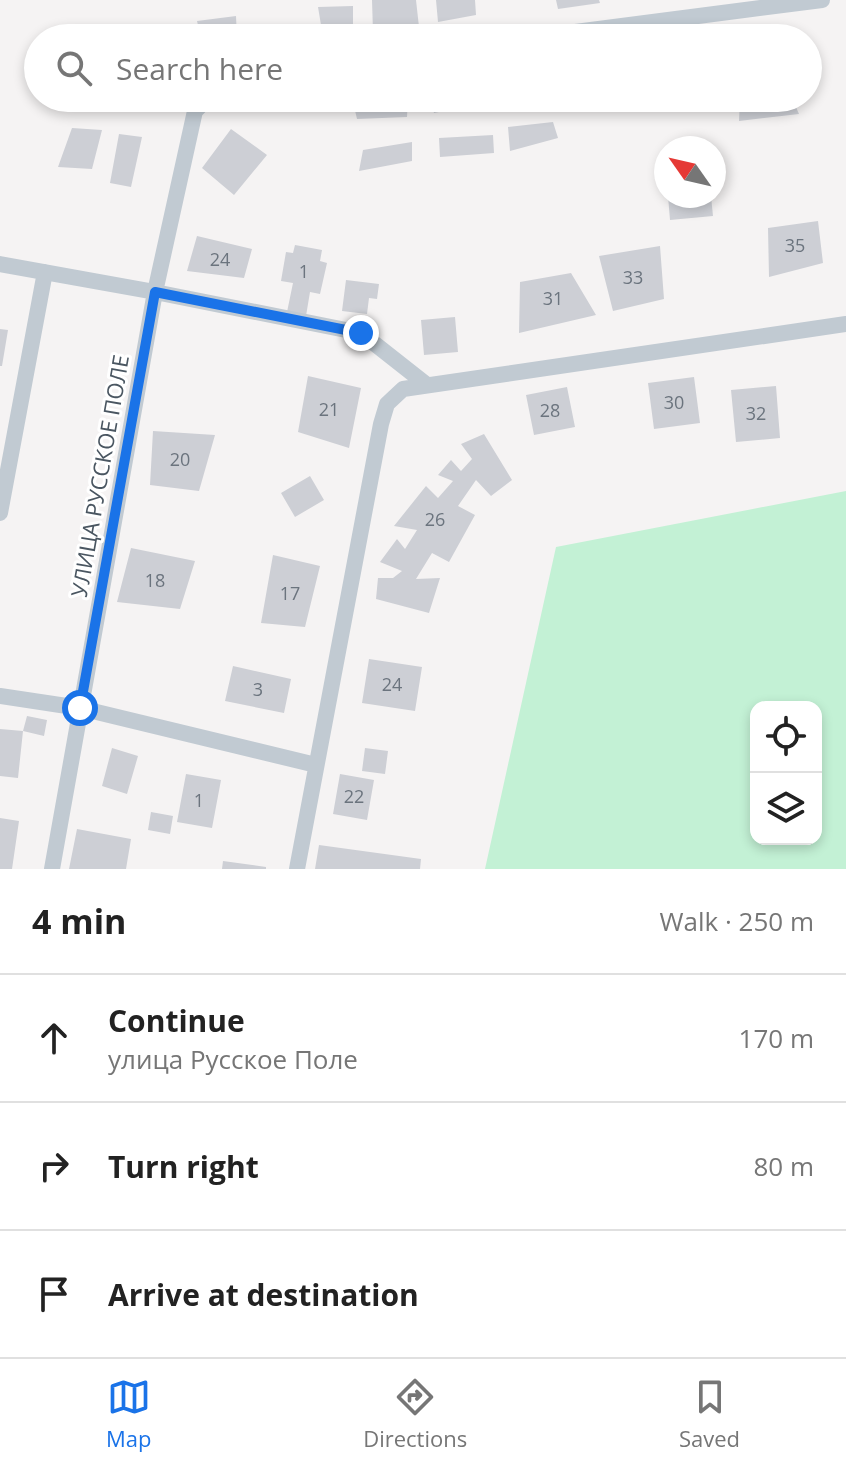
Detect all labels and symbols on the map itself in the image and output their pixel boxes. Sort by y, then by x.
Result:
north arrow [654,136,726,208]
house number: 35 [785,233,805,257]
house number: 24 [210,247,230,271]
house number: 1 [299,259,309,283]
house number: 33 [623,265,643,289]
house number: 31 [543,286,563,310]
route end [343,315,379,351]
street label: УЛИЦА РУССКОЕ ПОЛЕ [63,352,135,599]
house number: 30 [664,390,684,414]
house number: 21 [319,397,339,421]
house number: 28 [540,398,560,422]
house number: 32 [746,401,766,425]
house number: 20 [170,447,190,471]
house number: 26 [425,507,445,531]
house number: 18 [145,568,165,592]
house number: 17 [280,581,300,605]
house number: 24 [382,672,402,696]
house number: 3 [253,677,263,701]
route start [62,690,98,726]
house number: 22 [344,784,364,808]
house number: 1 [194,788,204,812]

